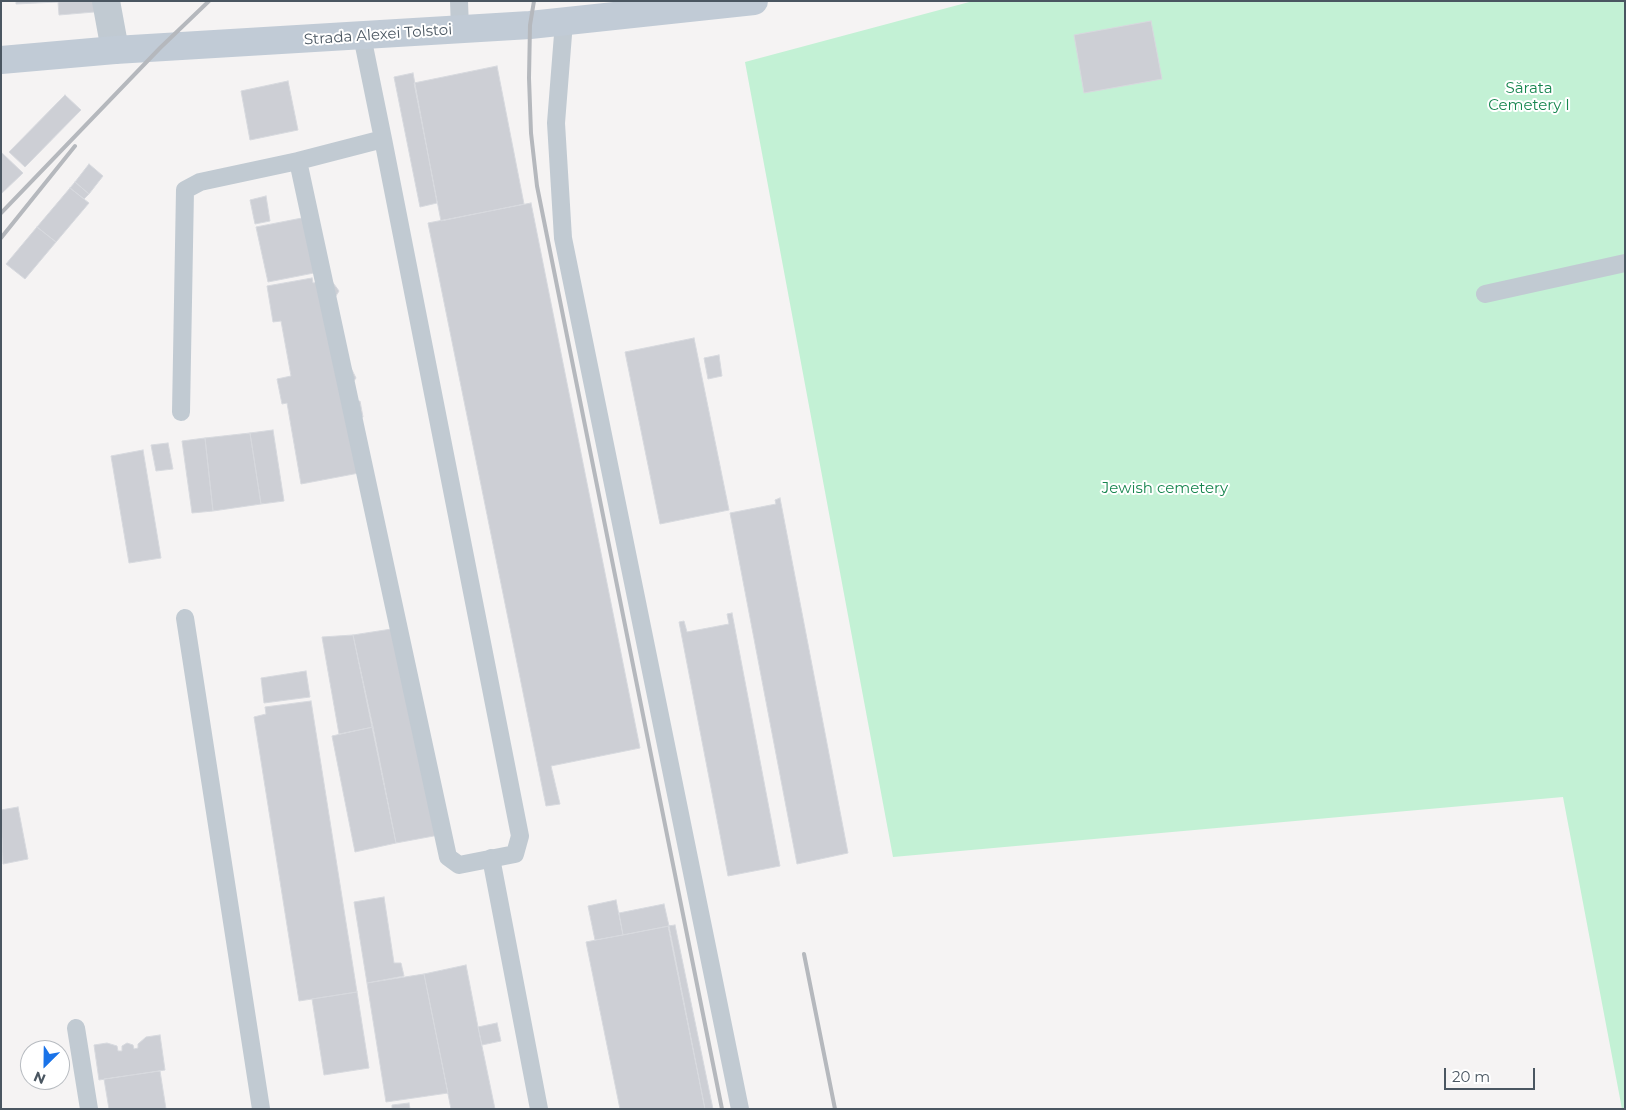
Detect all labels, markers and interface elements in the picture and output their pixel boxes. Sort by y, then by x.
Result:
street label: Strada Alexei Tolstoi [303,21,453,49]
park label: Sărata Cemetery I [1488,80,1570,115]
park label: Jewish cemetery [1102,480,1228,498]
north arrow [20,1040,70,1090]
scale bar [1446,1058,1537,1090]
text: N [31,1067,48,1088]
text: 20 m [1452,1067,1490,1086]

